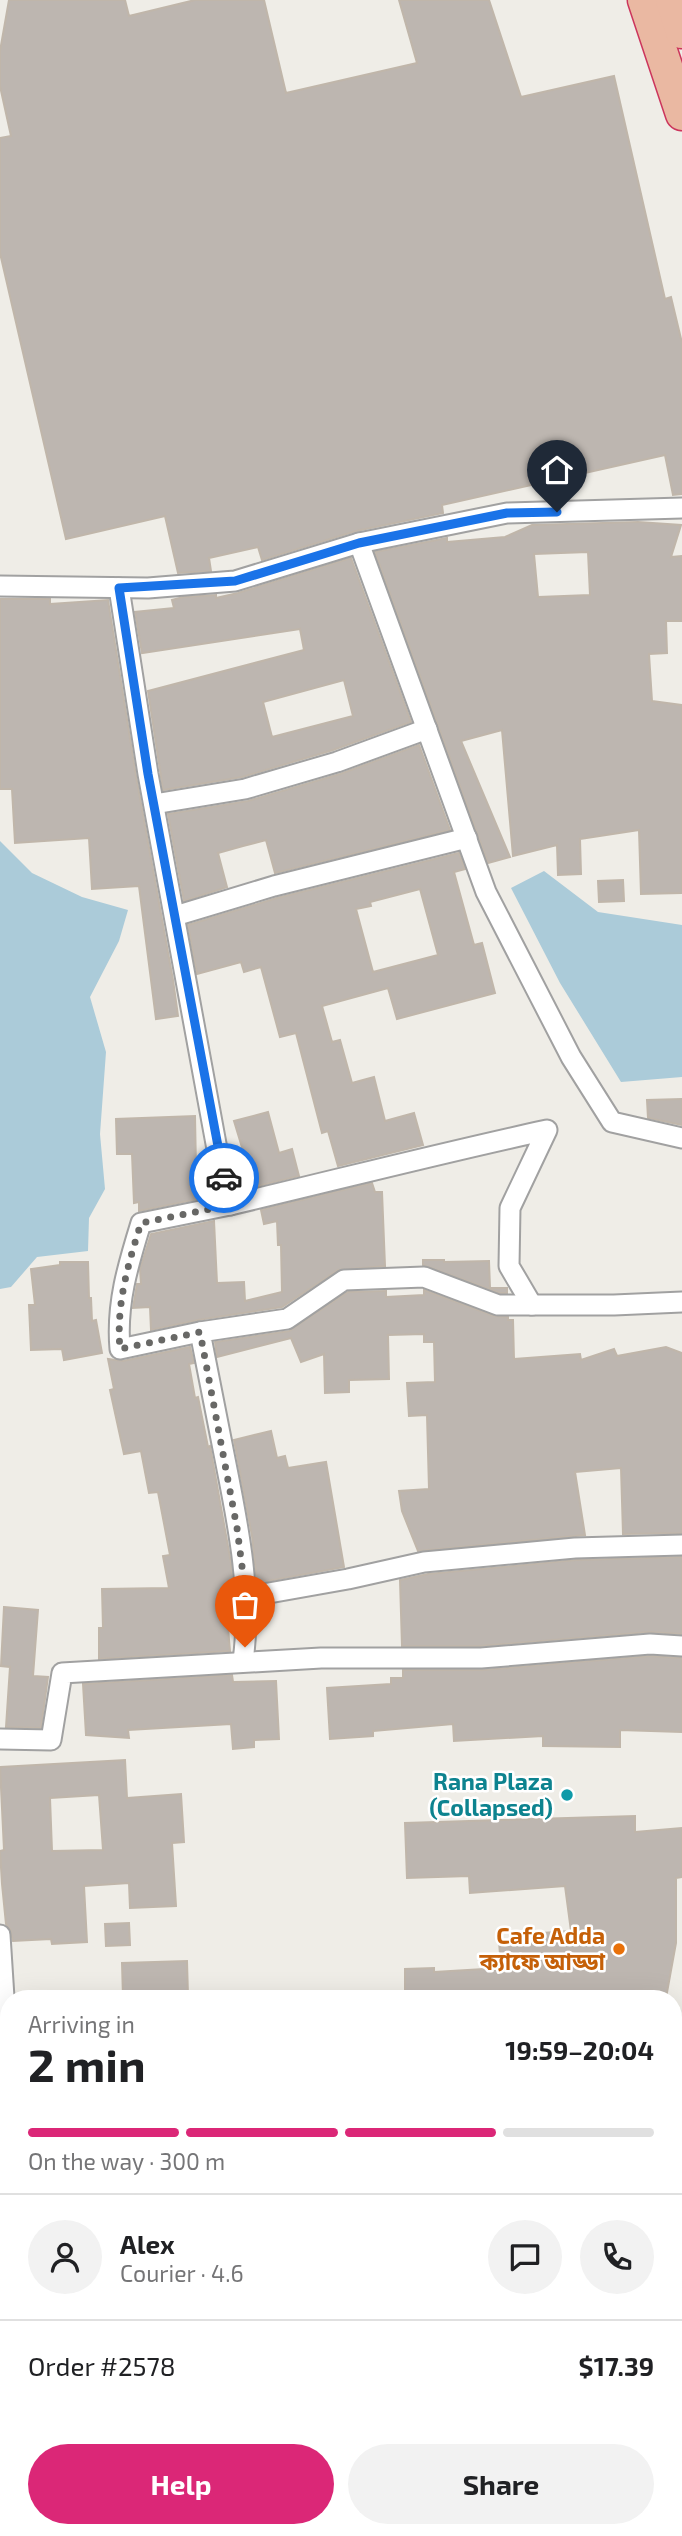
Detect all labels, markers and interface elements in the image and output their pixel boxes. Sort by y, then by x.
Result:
pin [527,440,587,512]
icon: home [538,451,576,489]
courier [189,1143,259,1213]
icon: car [205,1159,243,1197]
pin [215,1575,275,1647]
icon: bag [226,1586,264,1624]
place label: Rana Plaza (Collapsed) [429,1767,553,1821]
marker: Rana Plaza (Collapsed) [559,1787,575,1803]
place label: Cafe Adda ক্যাফে আড্ডা [479,1921,605,1975]
marker: Cafe Adda ক্যাফে আড্ডা [611,1941,627,1957]
text: Arriving in [28,2010,135,2038]
text: 19:59–20:04 [505,2034,654,2065]
text: 2 min [28,2036,146,2091]
text: On the way · 300 m [28,2147,225,2175]
button: person [28,2220,102,2294]
button: chat [488,2220,562,2294]
button: phone [580,2220,654,2294]
text: Alex [120,2228,175,2259]
text: Courier · 4.6 [120,2259,244,2287]
text: Order #2578 [28,2350,176,2381]
text: $17.39 [579,2350,654,2381]
button: Help [28,2444,334,2524]
button: Share [348,2444,654,2524]

